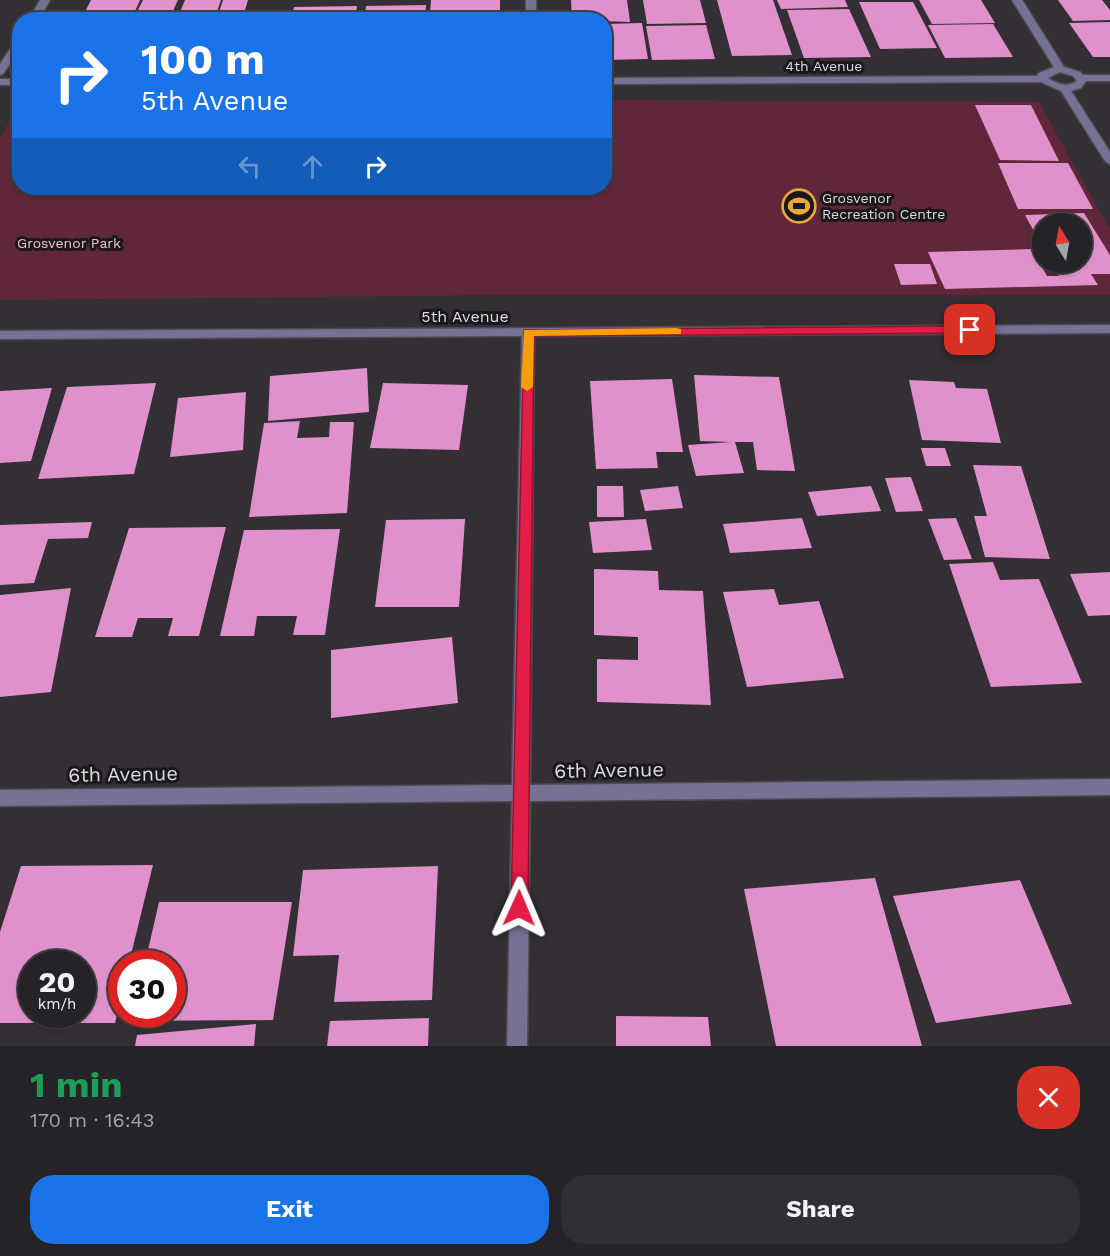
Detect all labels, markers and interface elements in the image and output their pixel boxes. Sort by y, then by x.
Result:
text: 100 m [141,35,265,84]
icon: right [42,36,120,114]
street label: 4th Avenue [786,58,862,74]
text: 5th Avenue [141,85,288,117]
icon: left [233,150,266,183]
icon: ahead [296,150,329,183]
icon: right [359,150,392,183]
sports icon: Grosvenor Recreation Centre [781,188,817,224]
place label: Grosvenor Recreation Centre [822,190,945,222]
north arrow [1032,213,1092,273]
map controls [1032,213,1092,273]
park label: Grosvenor Park [17,235,121,251]
pin [944,304,995,355]
street label: 5th Avenue [421,307,509,326]
icon: arrive [953,313,986,346]
street label: 6th Avenue [554,757,664,783]
street label: 6th Avenue [68,761,178,787]
position arrow [487,876,551,940]
speed limit sign: 30 [108,950,186,1028]
text: 20 [38,964,76,999]
text: km/h [38,995,76,1013]
text: 1 min [30,1064,122,1106]
button: close [1017,1066,1080,1129]
text: 170 m · 16:43 [30,1108,154,1132]
button: Exit [30,1175,549,1244]
button: Share [561,1175,1080,1244]

